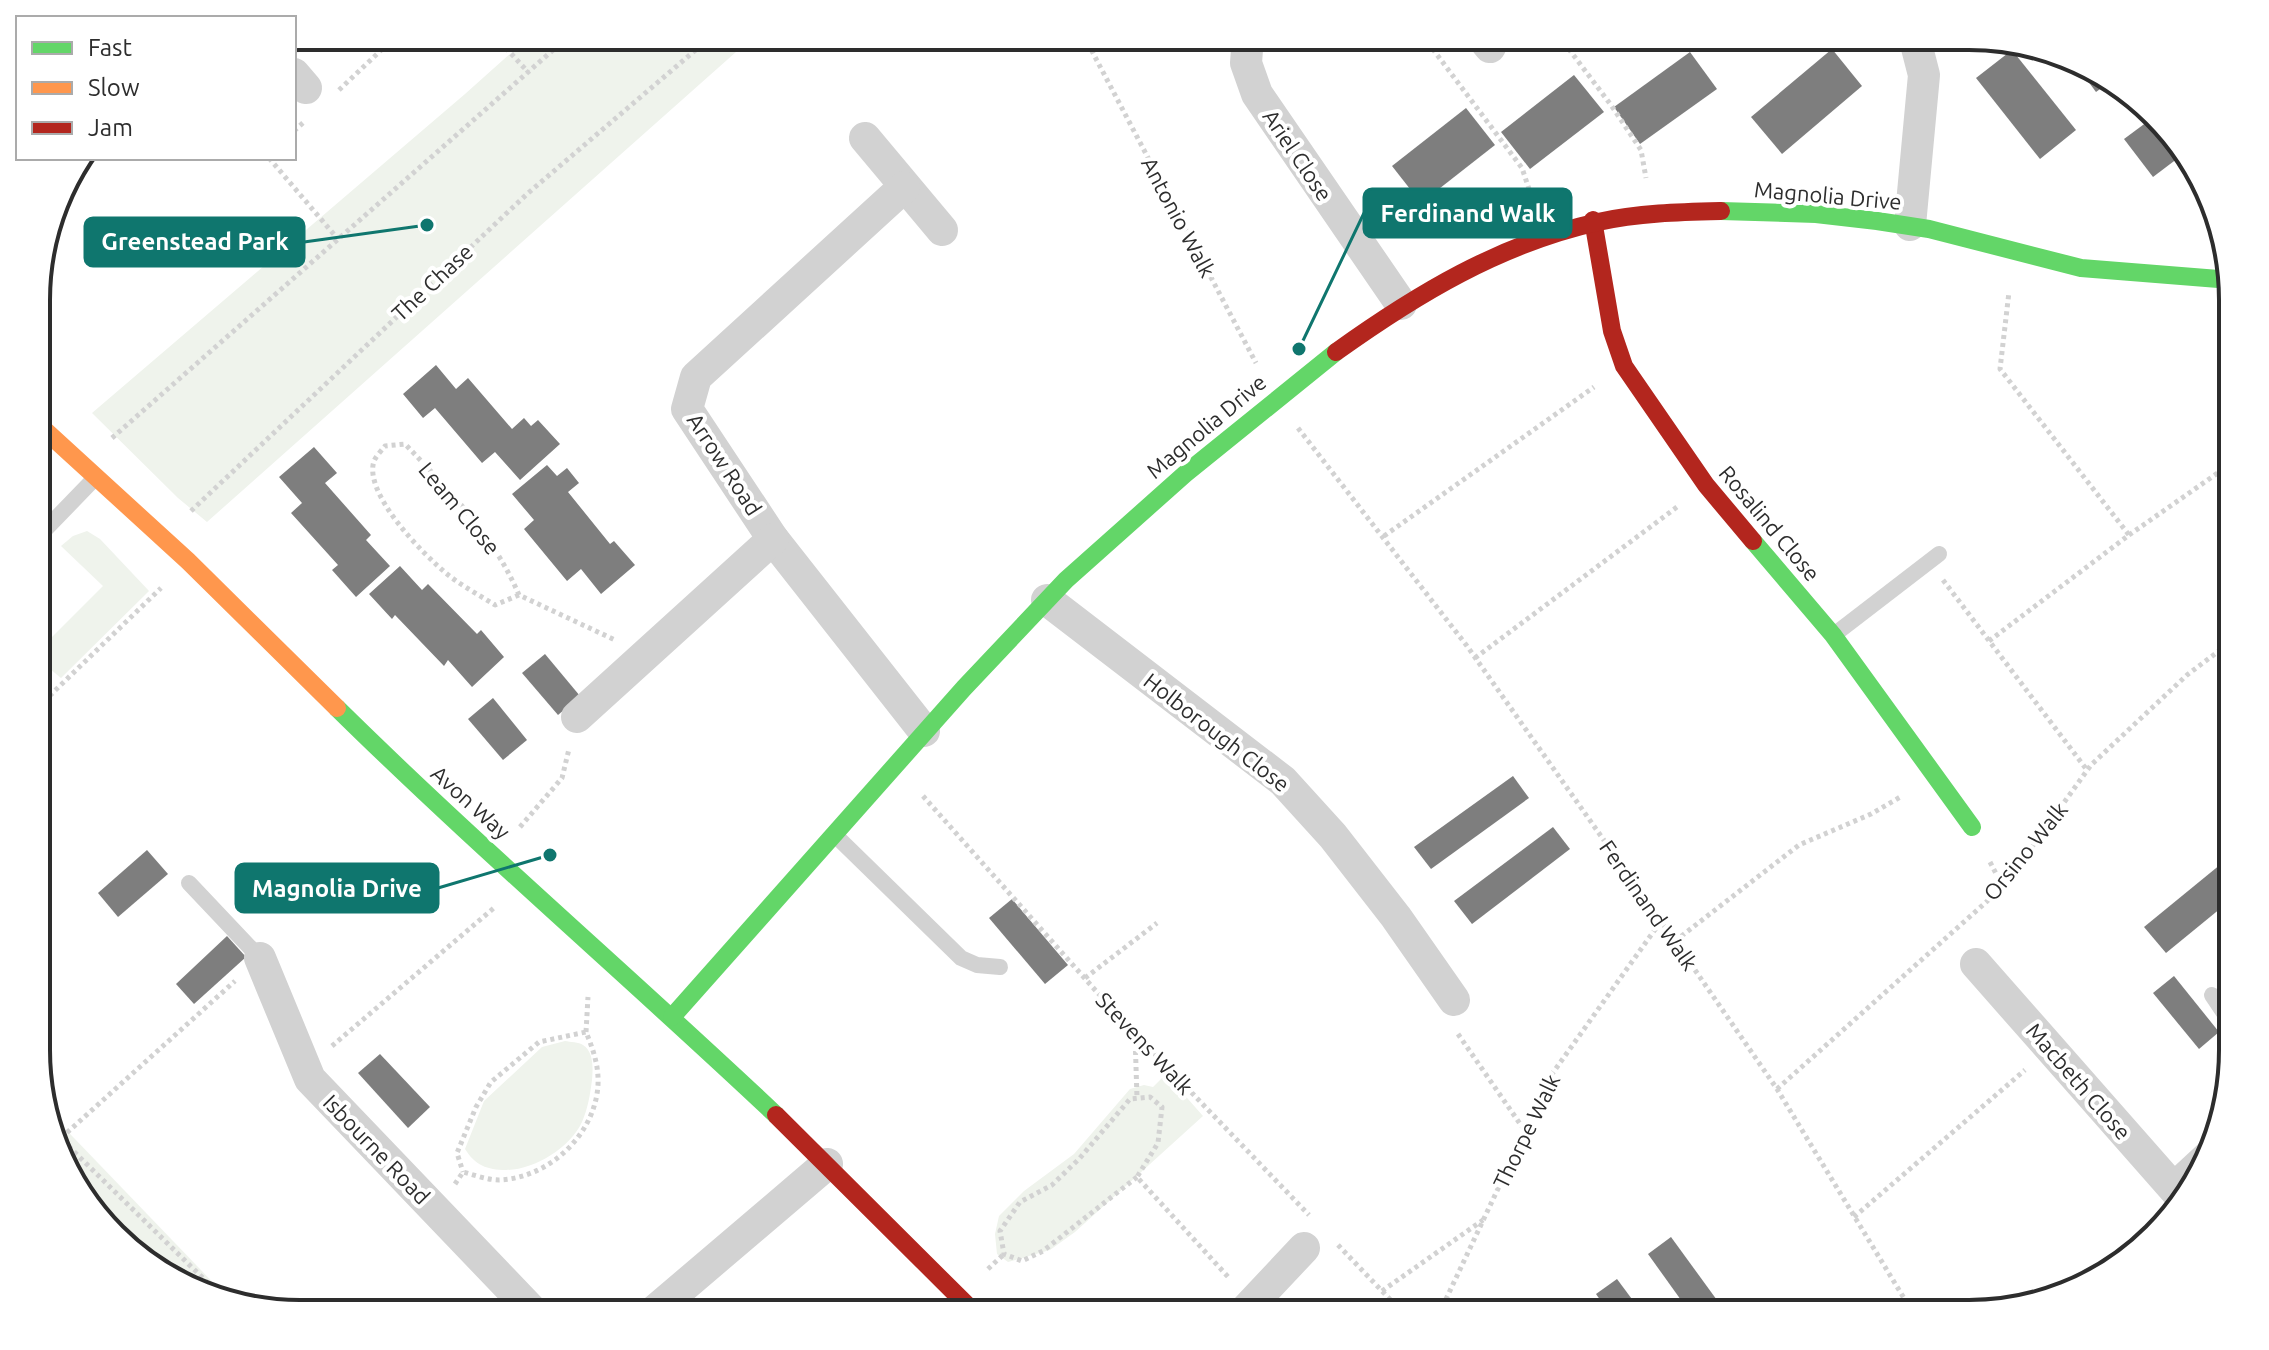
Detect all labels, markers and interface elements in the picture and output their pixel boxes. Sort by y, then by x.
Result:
legend [16,16,296,160]
text: Fast [88,34,132,61]
text: Slow [88,74,140,101]
street label: Ariel Close [1258,105,1338,205]
text: Jam [88,114,133,141]
street label: Antonio Walk [1137,153,1221,281]
street label: Magnolia Drive [1753,176,1903,214]
callout: Ferdinand Walk [1364,189,1571,237]
text: Ferdinand Walk [1381,200,1556,227]
callout: Greenstead Park [85,218,304,266]
text: Greenstead Park [101,228,289,255]
street label: The Chase [387,238,477,326]
street label: Magnolia Drive [1141,369,1271,483]
street label: Arrow Road [683,408,767,520]
street label: Leam Close [414,457,506,559]
street label: Rosalind Close [1715,460,1825,586]
street label: Holborough Close [1139,668,1295,796]
street label: Avon Way [427,760,516,844]
street label: Orsino Walk [1978,797,2072,905]
street label: Ferdinand Walk [1595,835,1703,975]
callout: Magnolia Drive [236,864,438,912]
text: Magnolia Drive [252,875,422,902]
street label: Stevens Walk [1091,987,1199,1099]
street label: Macbeth Close [2022,1018,2136,1144]
street label: Thorpe Walk [1488,1070,1564,1192]
street label: Isbourne Road [319,1089,435,1209]

